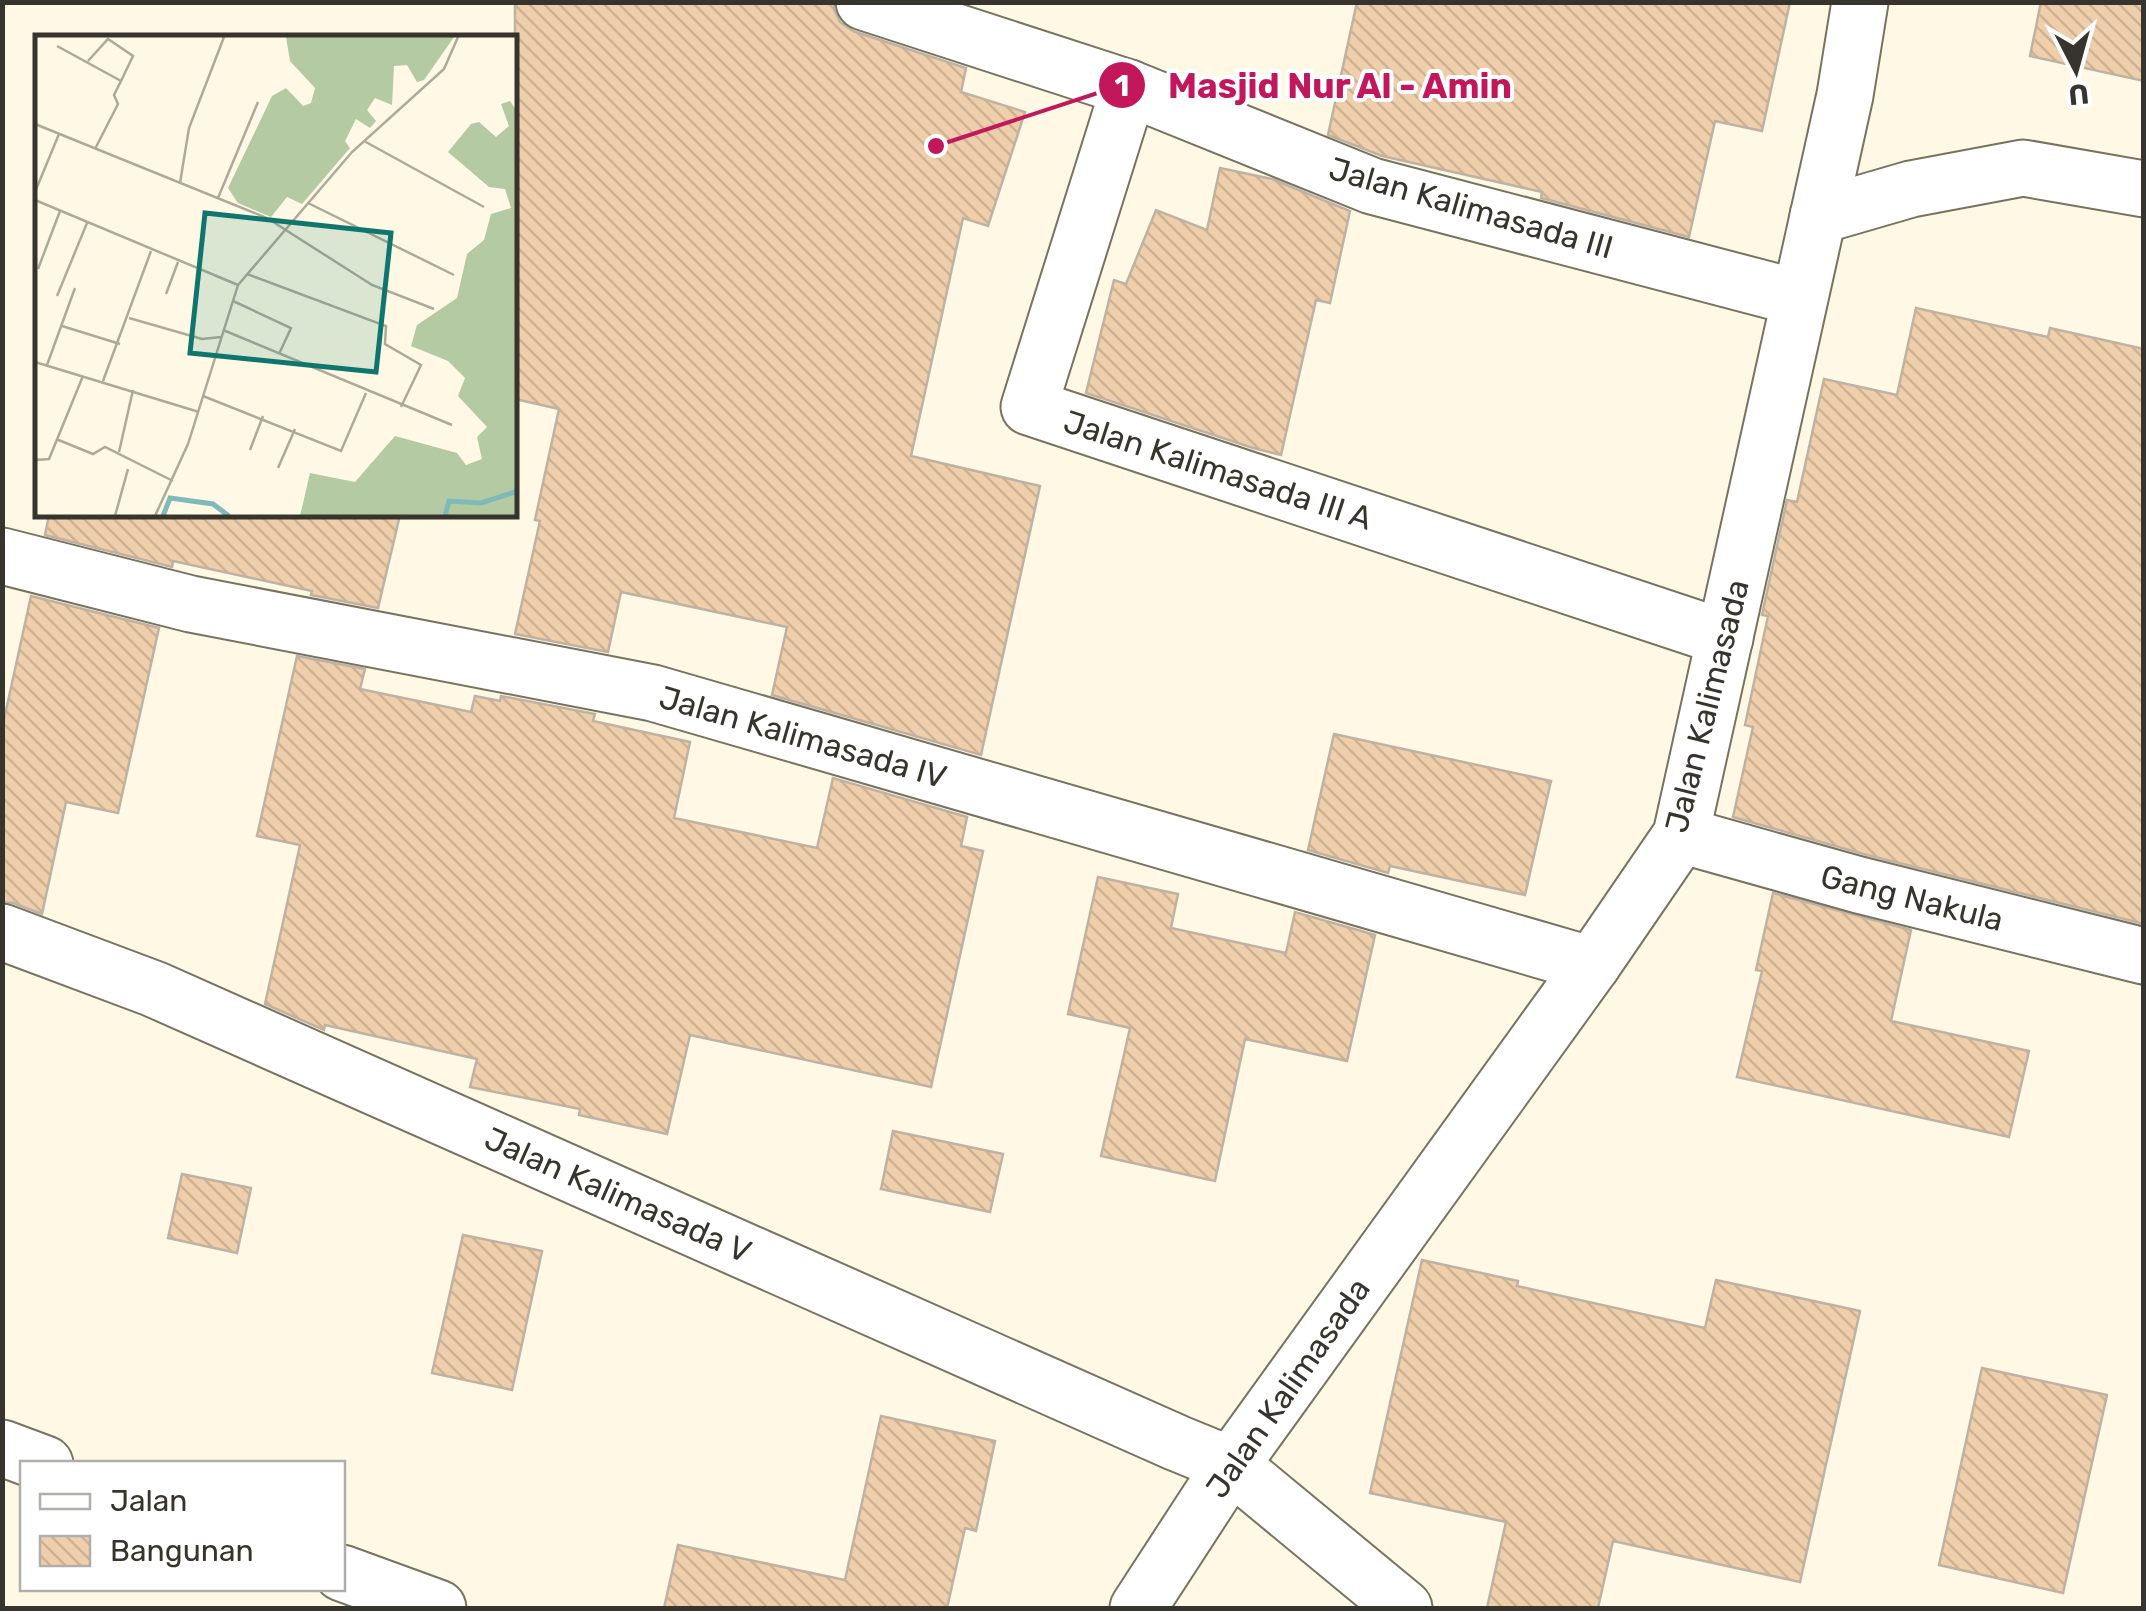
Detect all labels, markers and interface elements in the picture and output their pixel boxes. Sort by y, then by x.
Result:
north arrow [2026,20,2126,120]
inset map [35,35,518,518]
callout: Masjid Nur Al - Amin [1097,53,1533,118]
text: Masjid Nur Al - Amin [1168,65,1512,107]
text: 1 [1115,68,1129,104]
text: U [2067,77,2090,112]
street label: Jalan Kalimasada III [1325,149,1617,267]
street label: Jalan Kalimasada III A [1059,402,1377,538]
street label: Jalan Kalimasada [1657,576,1757,836]
street label: Jalan Kalimasada IV [655,678,951,796]
street label: Gang Nakula [1817,857,2007,939]
street label: Jalan Kalimasada V [479,1119,757,1271]
street label: Jalan Kalimasada [1198,1271,1378,1505]
legend [20,1461,345,1591]
text: Jalan [110,1483,188,1519]
text: Bangunan [110,1533,254,1569]

